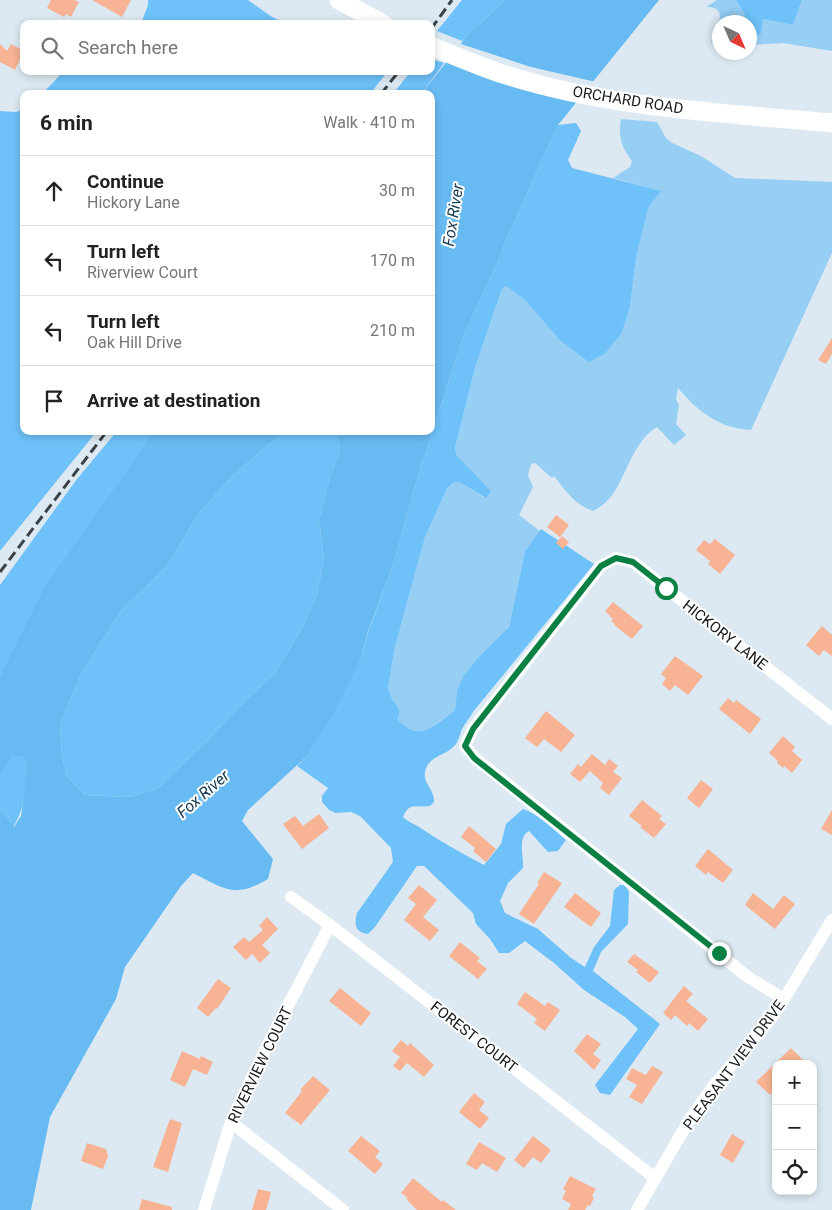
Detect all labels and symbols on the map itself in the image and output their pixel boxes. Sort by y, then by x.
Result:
north arrow [712,15,757,60]
street label: ORCHARD ROAD [571,82,685,118]
water label: Fox River [439,182,467,248]
route start [655,577,678,600]
street label: HICKORY LANE [679,596,771,674]
water label: Fox River [173,766,234,822]
route end [708,942,731,965]
street label: PLEASANT VIEW DRIVE [679,996,789,1133]
street label: FOREST COURT [427,998,521,1076]
street label: RIVERVIEW COURT [224,1004,296,1126]

